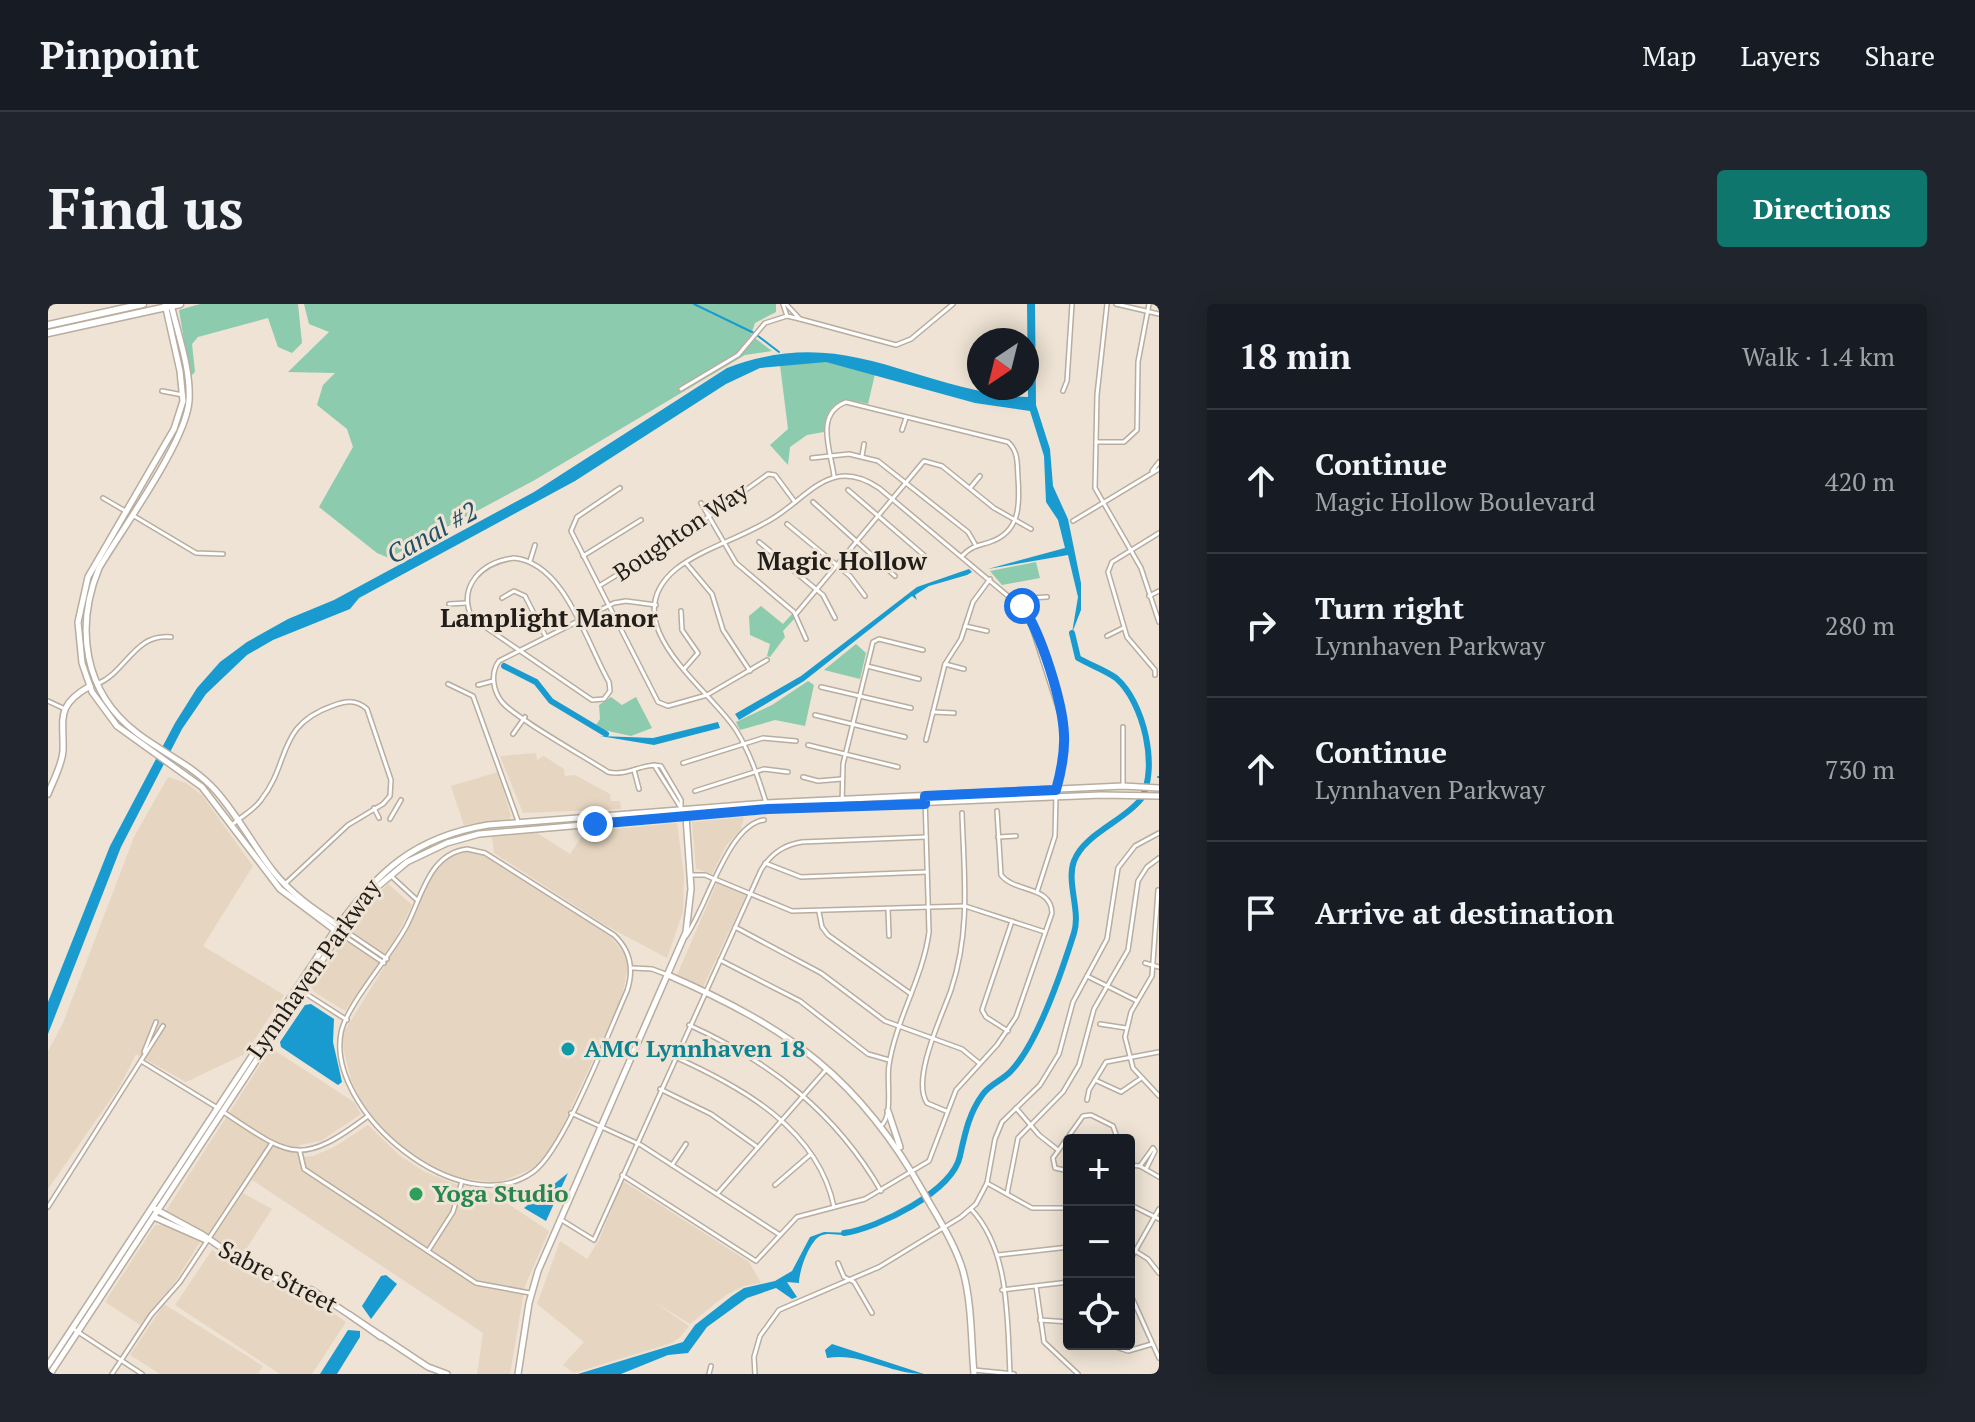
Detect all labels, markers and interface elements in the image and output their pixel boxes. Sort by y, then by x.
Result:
text: Pinpoint [40,30,199,80]
text: Map [1642,37,1696,74]
text: Layers [1740,37,1821,74]
text: Share [1865,37,1935,74]
button: Directions [1717,170,1927,247]
text: Find us [48,171,244,245]
north arrow [967,328,1039,400]
text: 18 min [1239,334,1351,379]
text: Walk · 1.4 km [1742,339,1895,373]
text: Continue [1315,444,1447,484]
icon: ahead [1239,459,1283,503]
text: 420 m [1825,464,1895,498]
street label: Boughton Way [607,474,755,588]
text: Magic Hollow Boulevard [1315,484,1595,518]
water label: Canal #2 [380,493,483,571]
district label: Magic Hollow [757,543,928,577]
route start [1004,588,1040,624]
text: Turn right [1315,588,1464,628]
district label: Lamplight Manor [440,600,659,634]
icon: right [1239,603,1283,647]
text: 280 m [1825,608,1895,642]
text: Lynnhaven Parkway [1315,628,1545,662]
text: Continue [1315,732,1447,772]
icon: ahead [1239,747,1283,791]
text: 730 m [1825,752,1895,786]
text: Lynnhaven Parkway [1315,772,1545,806]
route end [577,806,613,842]
street label: Lynnhaven Parkway [239,872,388,1065]
icon: arrive [1239,891,1283,935]
text: Arrive at destination [1315,893,1614,933]
place label: AMC Lynnhaven 18 [584,1032,806,1064]
marker: AMC Lynnhaven 18 [559,1040,577,1058]
map controls [1063,1134,1135,1350]
button: + [1063,1134,1135,1206]
place label: Yoga Studio [432,1177,569,1209]
marker: Yoga Studio [407,1185,425,1203]
button: − [1063,1206,1135,1278]
street label: Sabre Street [214,1233,343,1320]
button: locate [1063,1278,1135,1350]

